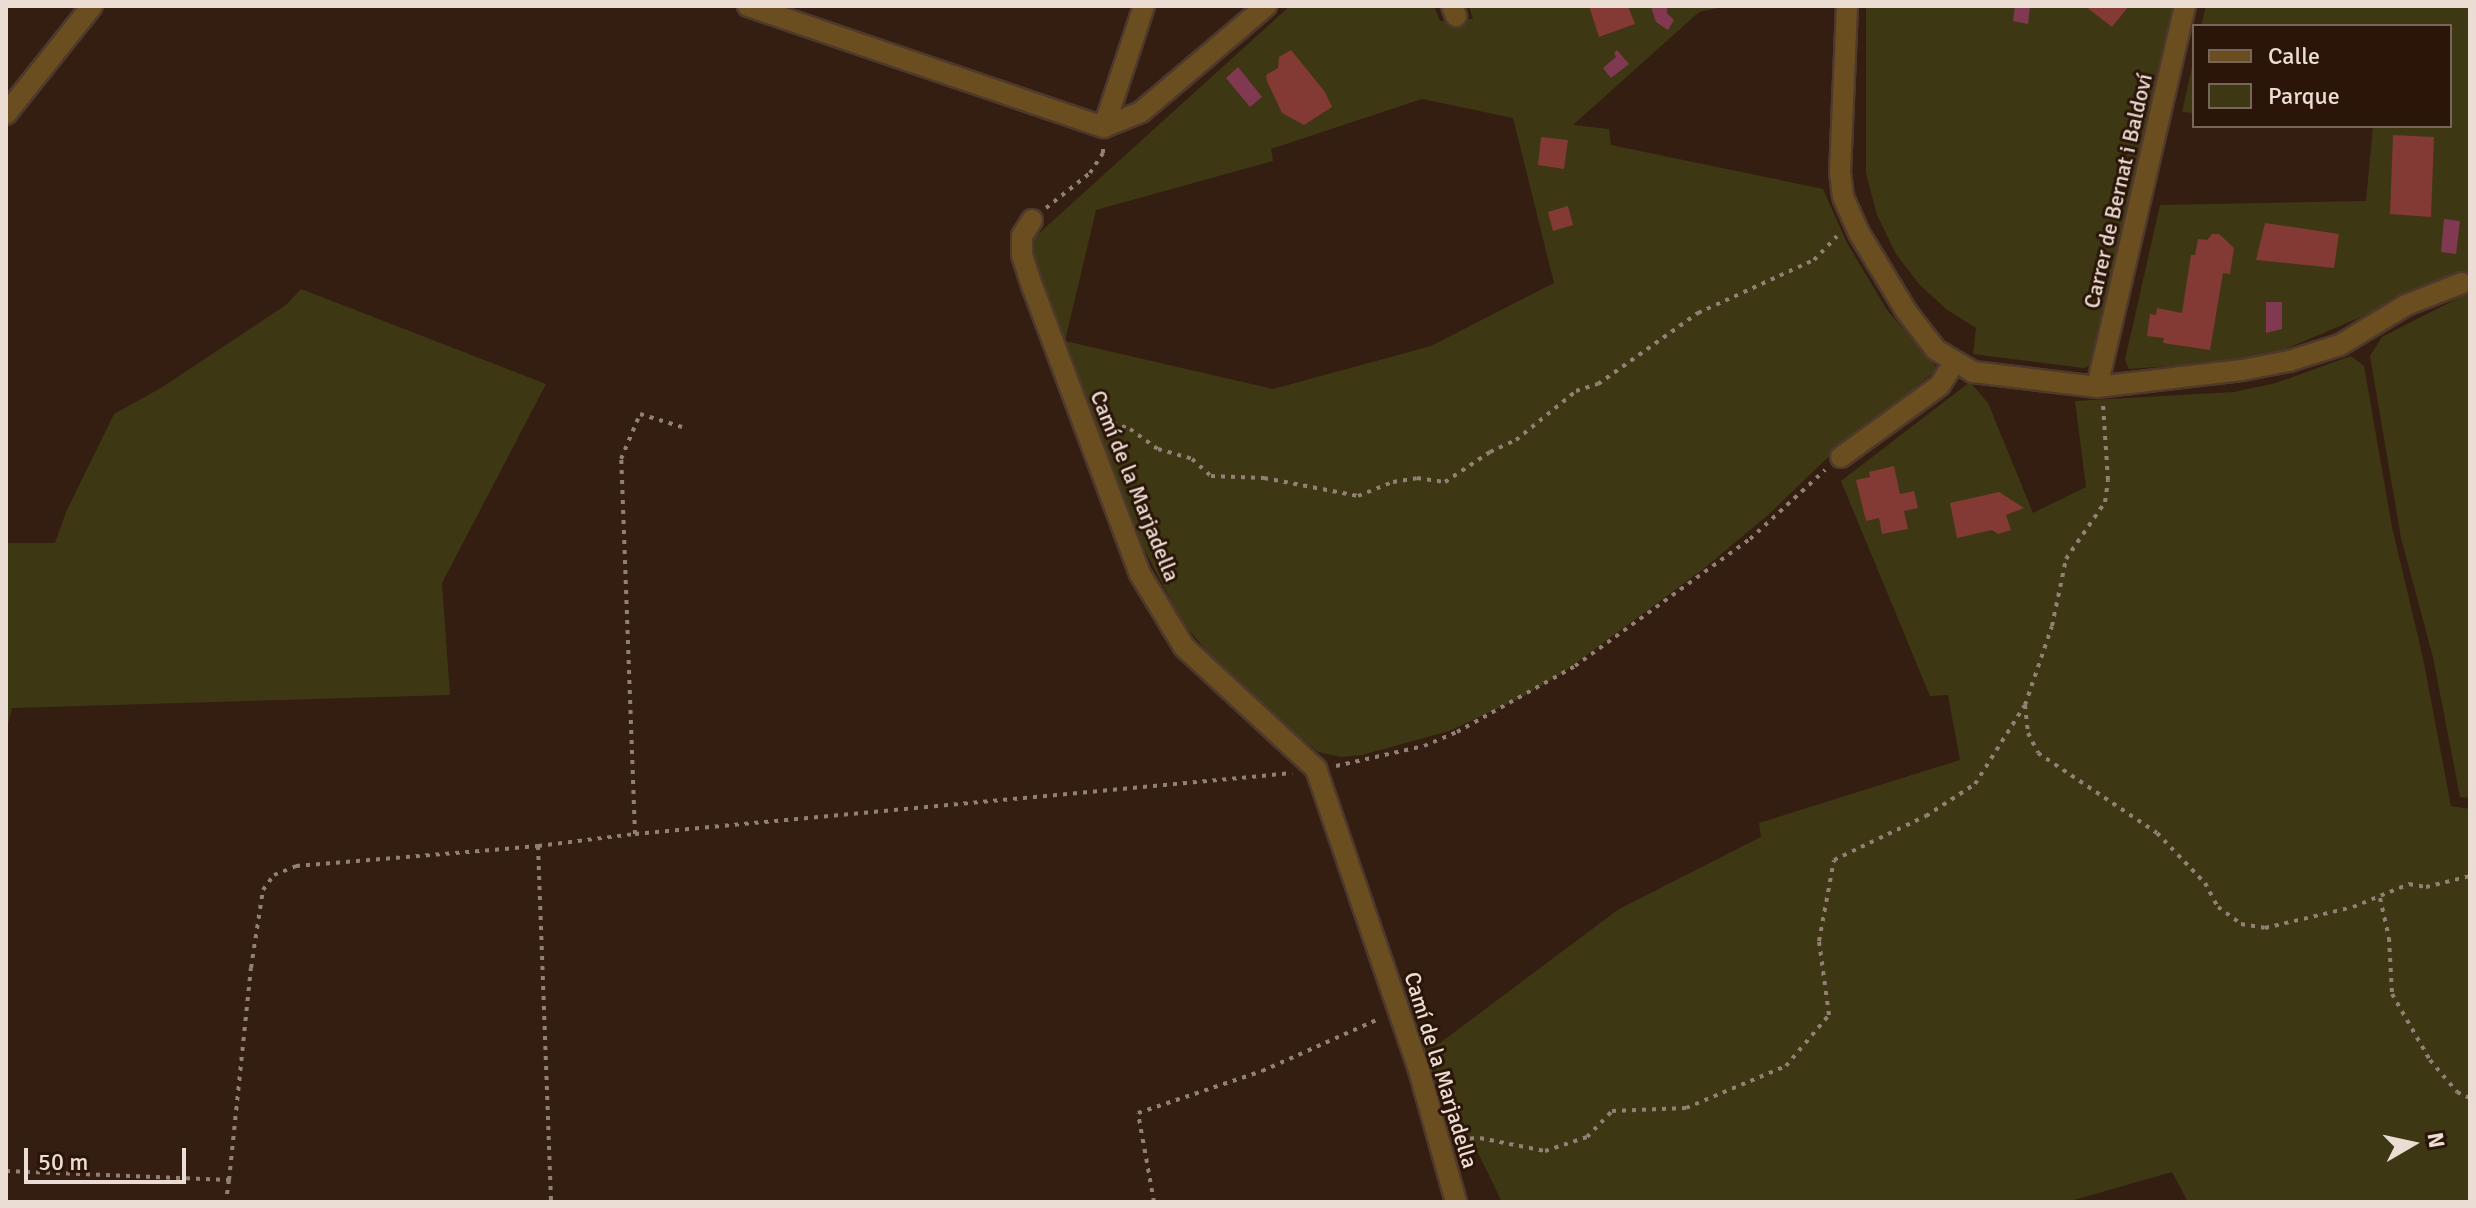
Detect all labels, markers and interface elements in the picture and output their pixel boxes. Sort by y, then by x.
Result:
legend [2192,24,2452,128]
text: Calle [2268,41,2320,71]
street label: Carrer de Bernat i Baldoví [2078,71,2158,311]
text: Parque [2268,81,2340,111]
street label: Camí de la Marjadella [1085,387,1185,585]
street label: Camí de la Marjadella [1399,969,1483,1171]
north arrow [2372,1104,2452,1184]
text: N [2422,1130,2451,1150]
scale bar [28,1132,190,1182]
text: 50 m [38,1147,88,1177]

